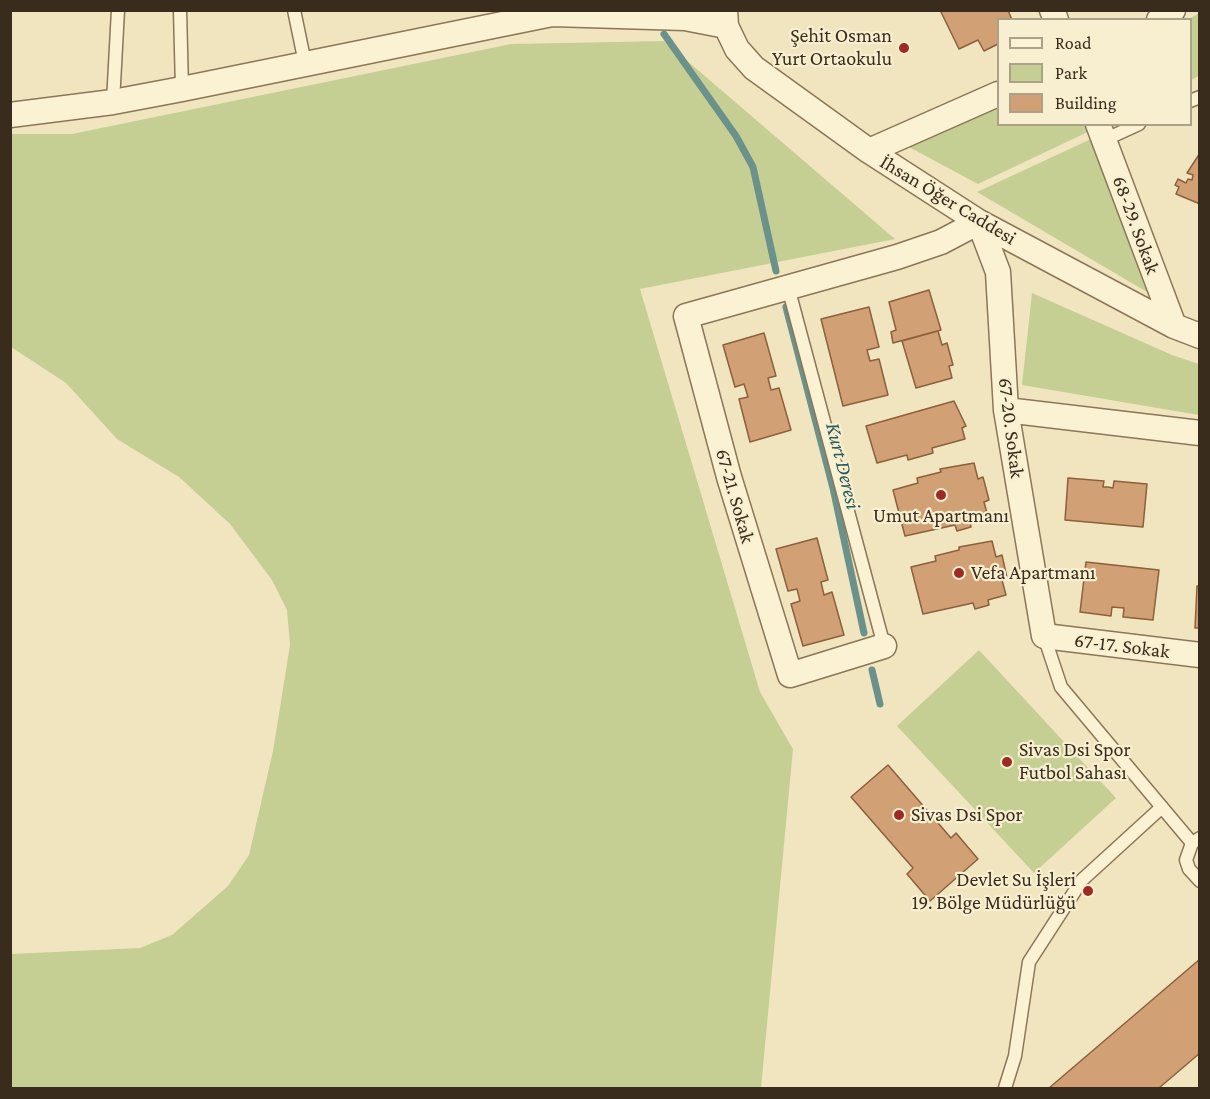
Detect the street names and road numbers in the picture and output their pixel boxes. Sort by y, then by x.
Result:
street label: İhsan Öğer Caddesi [875,150,1021,250]
street label: 68-29. Sokak [1107,173,1165,277]
street label: 67-20. Sokak [993,376,1029,480]
street label: 67-21. Sokak [710,446,760,546]
street label: 67-17. Sokak [1073,628,1171,664]

